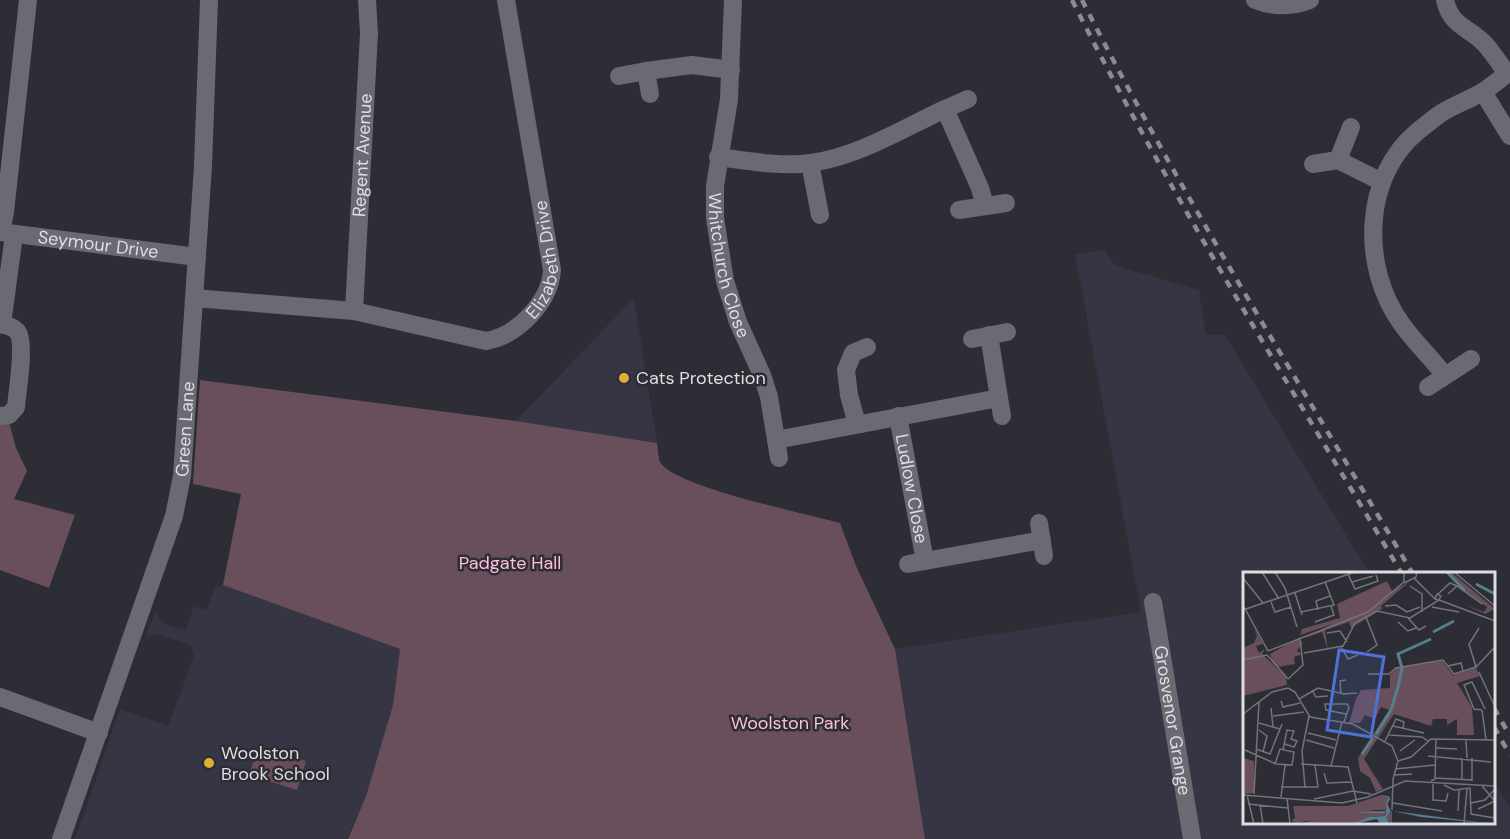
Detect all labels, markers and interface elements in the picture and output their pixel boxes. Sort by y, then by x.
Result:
street label: Regent Avenue [347,93,378,218]
street label: Whitchurch Close [703,193,756,342]
street label: Elizabeth Drive [520,199,565,324]
street label: Seymour Drive [36,225,160,264]
place label: Cats Protection [636,366,766,390]
marker: Cats Protection [617,371,631,385]
street label: Green Lane [170,381,200,478]
street label: Ludlow Close [890,432,933,545]
park label: Padgate Hall [459,551,561,575]
inset map [1243,572,1495,824]
street label: Grosvenor Grange [1148,644,1197,797]
park label: Woolston Park [731,711,849,735]
place label: Woolston Brook School [221,741,330,786]
marker: Woolston Brook School [202,756,216,770]

